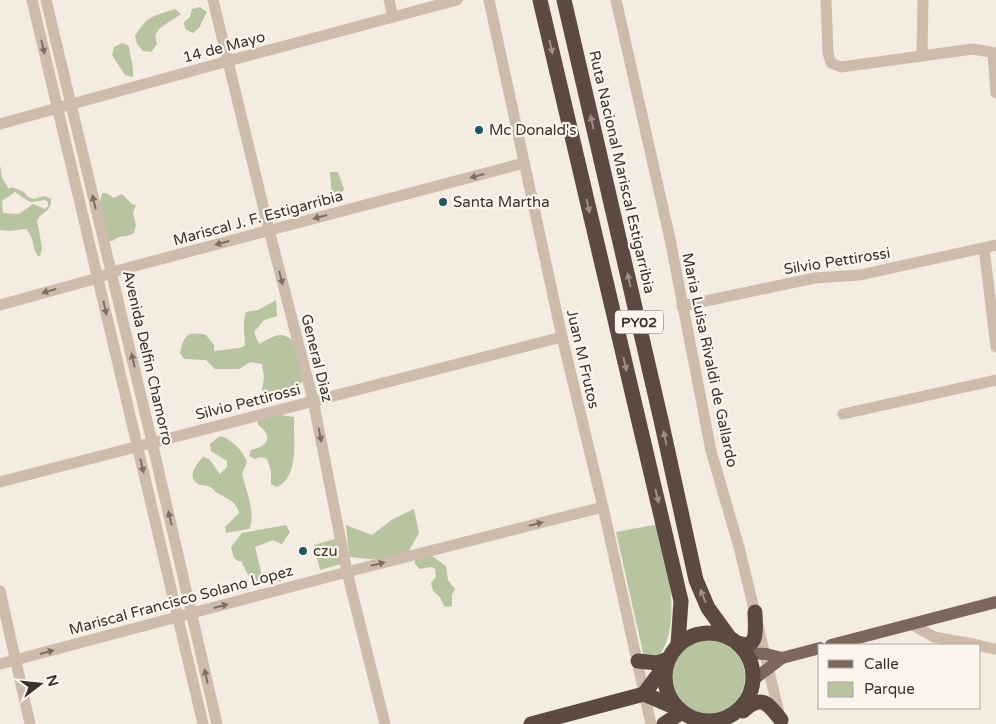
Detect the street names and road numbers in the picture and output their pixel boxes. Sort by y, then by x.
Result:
street label: 14 de Mayo [181,27,267,67]
street label: Ruta Nacional Mariscal Estigarribia [585,49,659,295]
street label: Mariscal J. F. Estigarribia [171,187,345,249]
street label: Silvio Pettirossi [782,244,892,278]
street label: Maria Luisa Rivaldi de Gallardo [678,251,742,469]
street label: Avenida Delfin Chamorro [119,269,177,447]
street label: Juan M Frutos [563,308,603,410]
road number: PY02 [615,311,663,334]
street label: General Diaz [297,312,337,404]
street label: Silvio Pettirossi [194,380,302,424]
street label: Mariscal Francisco Solano Lopez [67,561,295,639]

